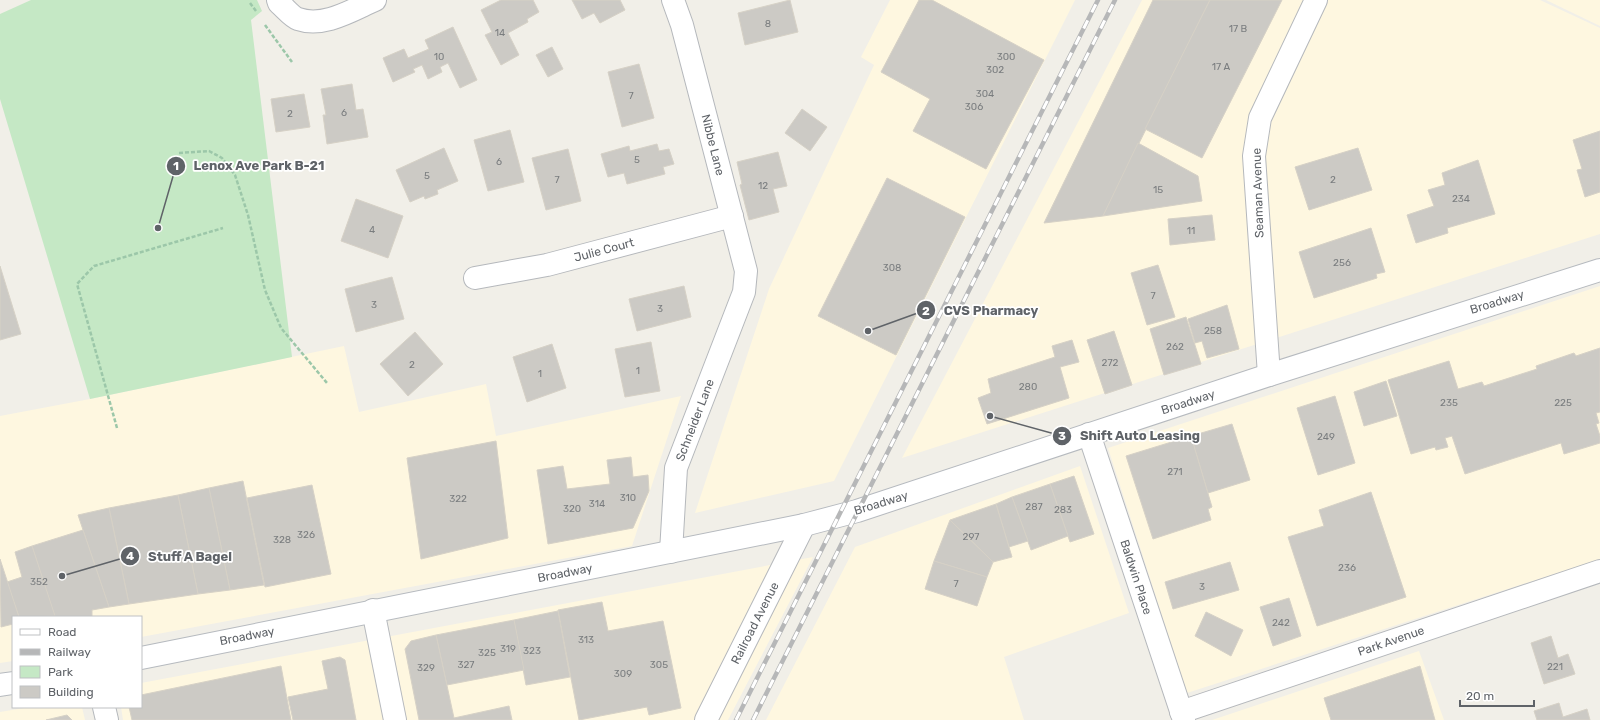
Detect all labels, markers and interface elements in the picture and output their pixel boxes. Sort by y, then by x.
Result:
house number: 8 [765,18,771,30]
house number: 17 B [1229,23,1248,35]
house number: 14 [495,27,505,39]
house number: 10 [434,51,444,63]
house number: 300 [997,51,1015,63]
house number: 17 A [1212,61,1230,73]
house number: 302 [986,64,1004,76]
house number: 304 [976,88,994,100]
house number: 7 [628,90,634,102]
house number: 306 [965,101,983,113]
house number: 6 [341,107,347,119]
house number: 2 [287,108,293,120]
street label: Nibbe Lane [699,113,727,177]
street label: Seaman Avenue [1249,147,1267,238]
callout: Lenox Ave Park B-21 [166,153,333,178]
house number: 5 [634,154,640,166]
house number: 6 [496,156,502,168]
text: Lenox Ave Park B-21 [194,158,324,173]
text: 1 [173,159,179,173]
house number: 5 [424,170,430,182]
house number: 7 [554,174,560,186]
house number: 2 [1330,174,1336,186]
house number: 12 [758,180,768,192]
house number: 15 [1153,184,1163,196]
house number: 234 [1452,193,1470,205]
house number: 4 [369,224,375,236]
house number: 11 [1187,225,1195,237]
street label: Julie Court [572,235,636,265]
house number: 256 [1333,257,1351,269]
house number: 308 [883,262,901,274]
street label: Broadway [1468,287,1526,317]
house number: 7 [1150,290,1156,302]
callout: CVS Pharmacy [916,298,1047,323]
house number: 3 [371,299,377,311]
house number: 3 [657,303,663,315]
text: CVS Pharmacy [944,303,1039,318]
text: 2 [922,304,930,318]
house number: 258 [1204,325,1222,337]
house number: 262 [1166,341,1184,353]
house number: 272 [1102,357,1119,369]
house number: 2 [409,359,415,371]
house number: 1 [636,365,640,377]
house number: 1 [538,368,542,380]
street label: Schneider Lane [673,377,717,463]
house number: 280 [1019,381,1037,393]
street label: Broadway [1159,387,1217,417]
house number: 235 [1440,397,1458,409]
house number: 225 [1554,397,1572,409]
callout: Shift Auto Leasing [1052,423,1208,448]
text: Shift Auto Leasing [1080,428,1200,443]
text: 3 [1058,429,1066,443]
house number: 249 [1317,431,1335,443]
house number: 271 [1167,466,1183,478]
street label: Broadway [852,488,910,518]
house number: 310 [620,492,636,504]
house number: 322 [449,493,467,505]
house number: 314 [589,498,605,510]
house number: 287 [1025,501,1043,513]
house number: 320 [563,503,581,515]
house number: 283 [1054,504,1072,516]
house number: 326 [297,529,315,541]
house number: 297 [963,531,979,543]
house number: 328 [273,534,291,546]
street label: Baldwin Place [1117,538,1155,617]
callout: Stuff A Bagel [120,544,241,569]
text: 4 [126,549,134,563]
text: Stuff A Bagel [148,549,232,564]
street label: Broadway [536,561,594,585]
house number: 236 [1338,562,1356,574]
house number: 352 [30,576,48,588]
house number: 7 [953,578,959,590]
street label: Railroad Avenue [728,579,782,666]
house number: 3 [1199,581,1205,593]
legend [12,616,142,708]
house number: 242 [1272,617,1290,629]
street label: Park Avenue [1356,623,1426,659]
street label: Broadway [218,624,276,648]
text: Road [48,625,76,639]
house number: 313 [578,634,594,646]
house number: 319 [500,643,516,655]
text: Railway [48,645,91,659]
house number: 323 [523,645,541,657]
house number: 325 [478,647,496,659]
house number: 327 [457,659,475,671]
house number: 305 [650,659,668,671]
house number: 221 [1547,661,1563,673]
house number: 329 [417,662,435,674]
text: Park [48,665,74,679]
house number: 309 [614,668,632,680]
scale bar [1460,682,1534,708]
text: Building [48,685,94,699]
text: 20 m [1466,689,1494,703]

